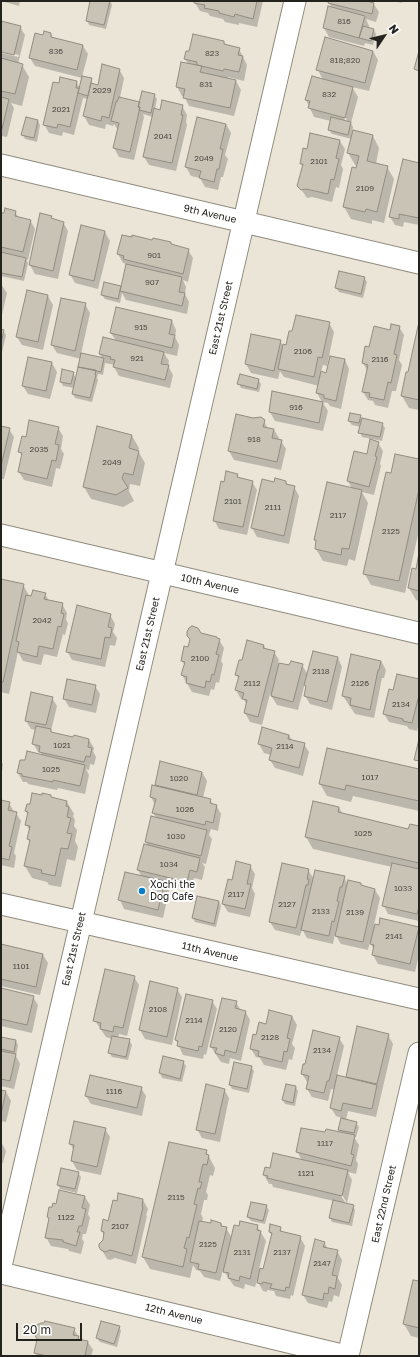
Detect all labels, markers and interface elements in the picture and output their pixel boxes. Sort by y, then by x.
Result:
house number: 816 [337,16,351,26]
north arrow [364,16,404,56]
text: N [387,22,402,36]
house number: 836 [49,46,63,56]
house number: 823 [205,48,219,58]
house number: 818;820 [330,55,360,65]
house number: 831 [199,79,213,89]
house number: 2029 [92,85,112,95]
house number: 832 [322,89,336,99]
house number: 2021 [52,104,70,114]
house number: 2041 [154,131,172,141]
house number: 2049 [194,153,214,163]
house number: 2101 [310,156,328,166]
house number: 2109 [356,183,374,193]
street label: 9th Avenue [182,202,238,226]
house number: 901 [147,250,161,260]
house number: 907 [145,277,159,287]
street label: East 21st Street [207,280,235,356]
house number: 915 [134,322,148,332]
house number: 2106 [294,346,312,356]
house number: 921 [130,353,144,363]
house number: 2116 [371,354,389,364]
house number: 916 [289,402,303,412]
house number: 918 [247,434,261,444]
house number: 2035 [30,444,48,454]
house number: 2049 [102,457,122,467]
house number: 2101 [224,496,242,506]
house number: 2111 [265,502,281,512]
house number: 2117 [330,510,346,520]
house number: 2125 [382,526,400,536]
street label: 10th Avenue [180,572,240,596]
street label: East 21st Street [134,596,162,672]
house number: 2042 [32,615,52,625]
house number: 2100 [191,653,209,663]
house number: 2118 [312,666,330,676]
house number: 2112 [243,678,261,688]
house number: 2126 [351,678,369,688]
house number: 2134 [392,699,410,709]
house number: 1021 [53,740,71,750]
house number: 2114 [276,741,294,751]
house number: 1025 [42,764,60,774]
house number: 1017 [362,772,378,782]
house number: 1020 [170,773,188,783]
house number: 1026 [176,804,194,814]
house number: 1025 [354,828,372,838]
house number: 1030 [167,831,185,841]
house number: 1034 [160,859,178,869]
place label: Xochi the Dog Cafe [150,879,195,902]
house number: 1033 [394,883,412,893]
marker: Xochi the Dog Cafe [137,886,147,896]
house number: 2117 [228,889,244,899]
house number: 2127 [278,899,296,909]
house number: 2133 [312,906,330,916]
house number: 2139 [346,907,364,917]
street label: East 21st Street [60,911,88,987]
house number: 2141 [385,931,403,941]
street label: 11th Avenue [181,940,239,964]
house number: 1101 [13,961,29,971]
house number: 2108 [149,1004,167,1014]
house number: 2114 [185,1015,203,1025]
house number: 2120 [219,1024,237,1034]
house number: 2128 [261,1032,279,1042]
house number: 2134 [313,1045,331,1055]
house number: 1116 [106,1086,122,1096]
house number: 1117 [317,1138,333,1148]
street label: East 22nd Street [369,1164,399,1244]
house number: 1121 [298,1168,314,1178]
house number: 2115 [167,1192,185,1202]
house number: 1122 [57,1212,75,1222]
house number: 2107 [111,1221,129,1231]
house number: 2125 [199,1239,217,1249]
house number: 2131 [233,1247,251,1257]
house number: 2137 [273,1247,291,1257]
house number: 2147 [313,1258,331,1268]
street label: 12th Avenue [144,1301,204,1327]
scale bar [18,1315,84,1341]
text: 20 m [23,1322,51,1337]

